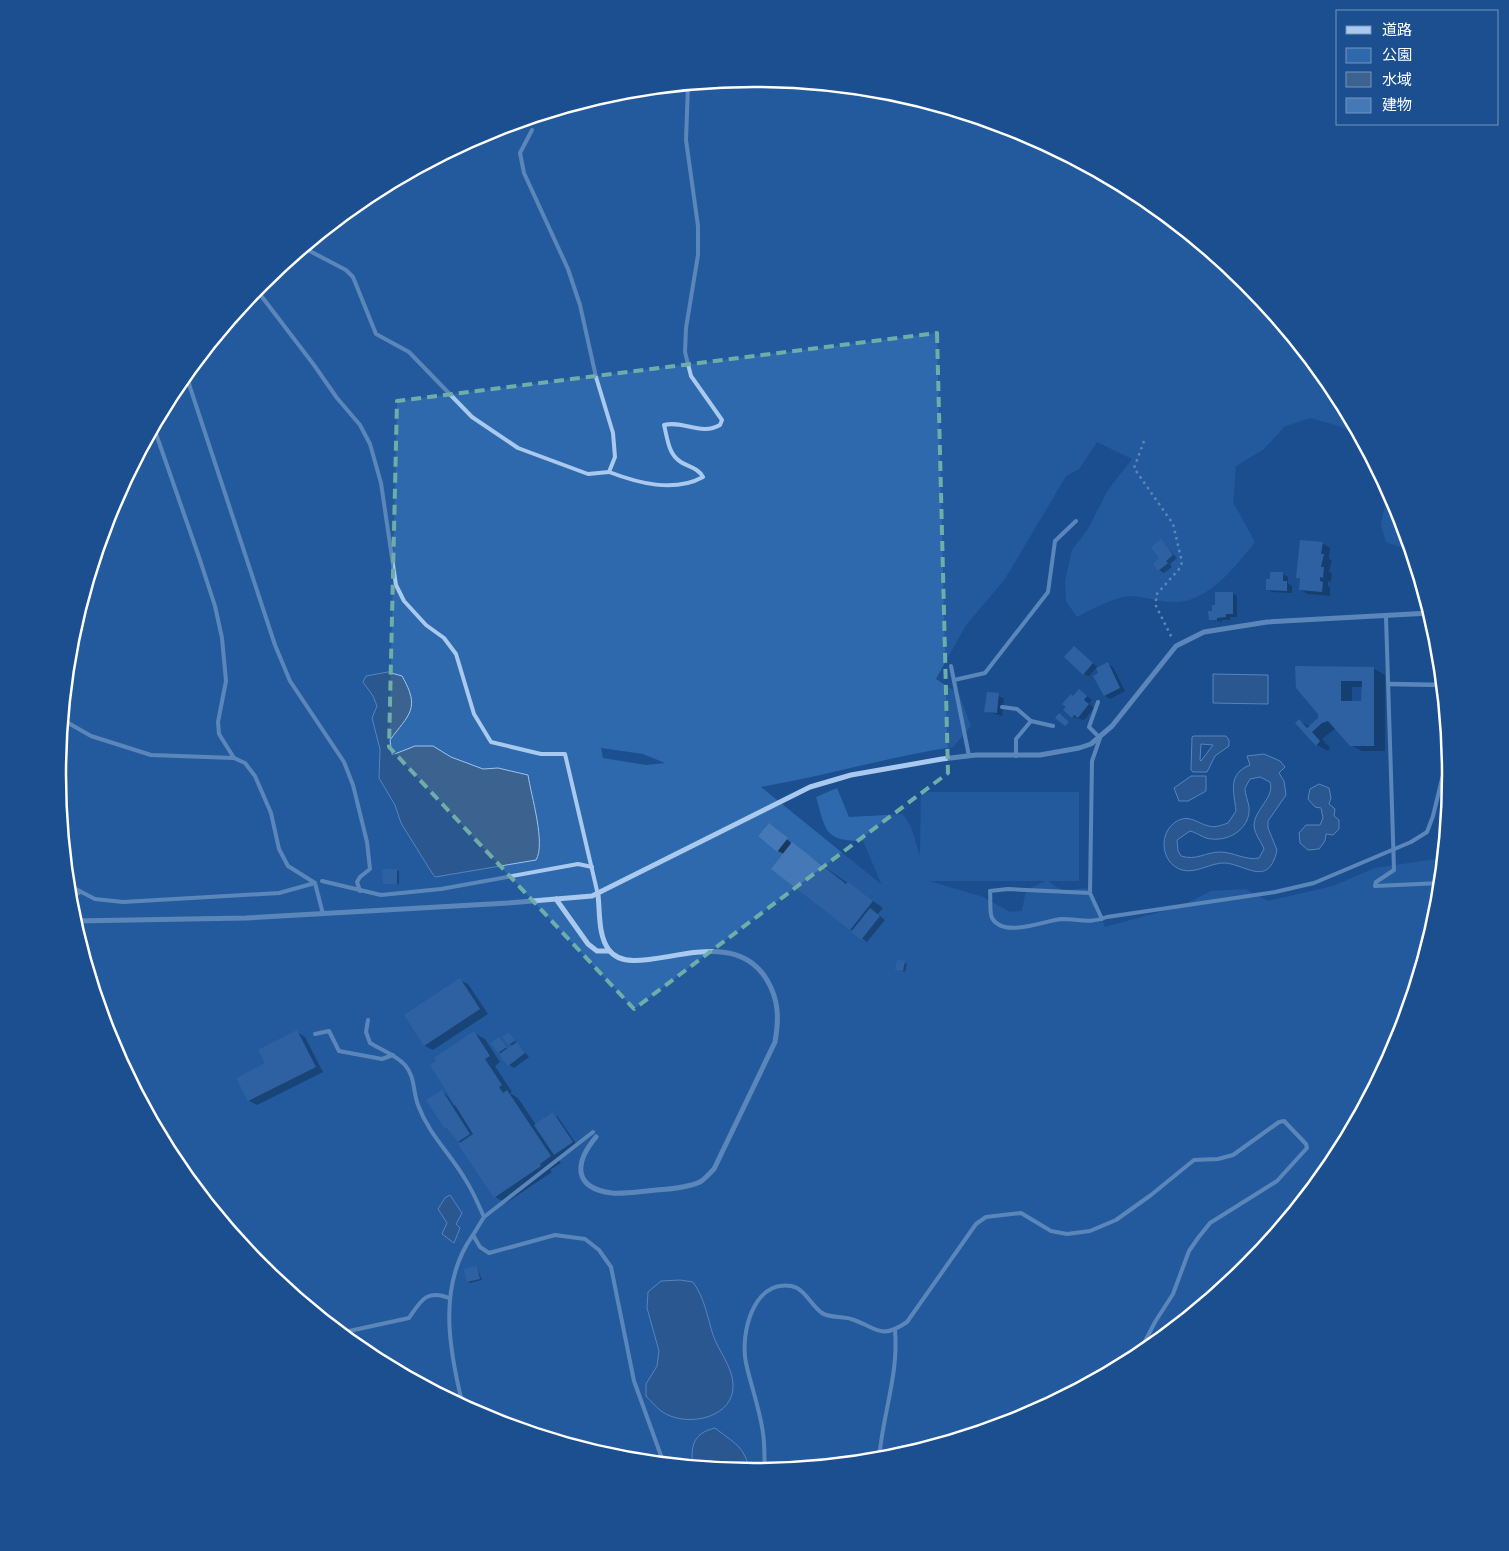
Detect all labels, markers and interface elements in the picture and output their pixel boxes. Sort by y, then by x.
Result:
legend [1336,10,1499,125]
text: 道路 [1382,19,1412,40]
text: 公園 [1382,44,1412,65]
text: 水域 [1382,69,1412,90]
text: 建物 [1382,94,1412,115]

